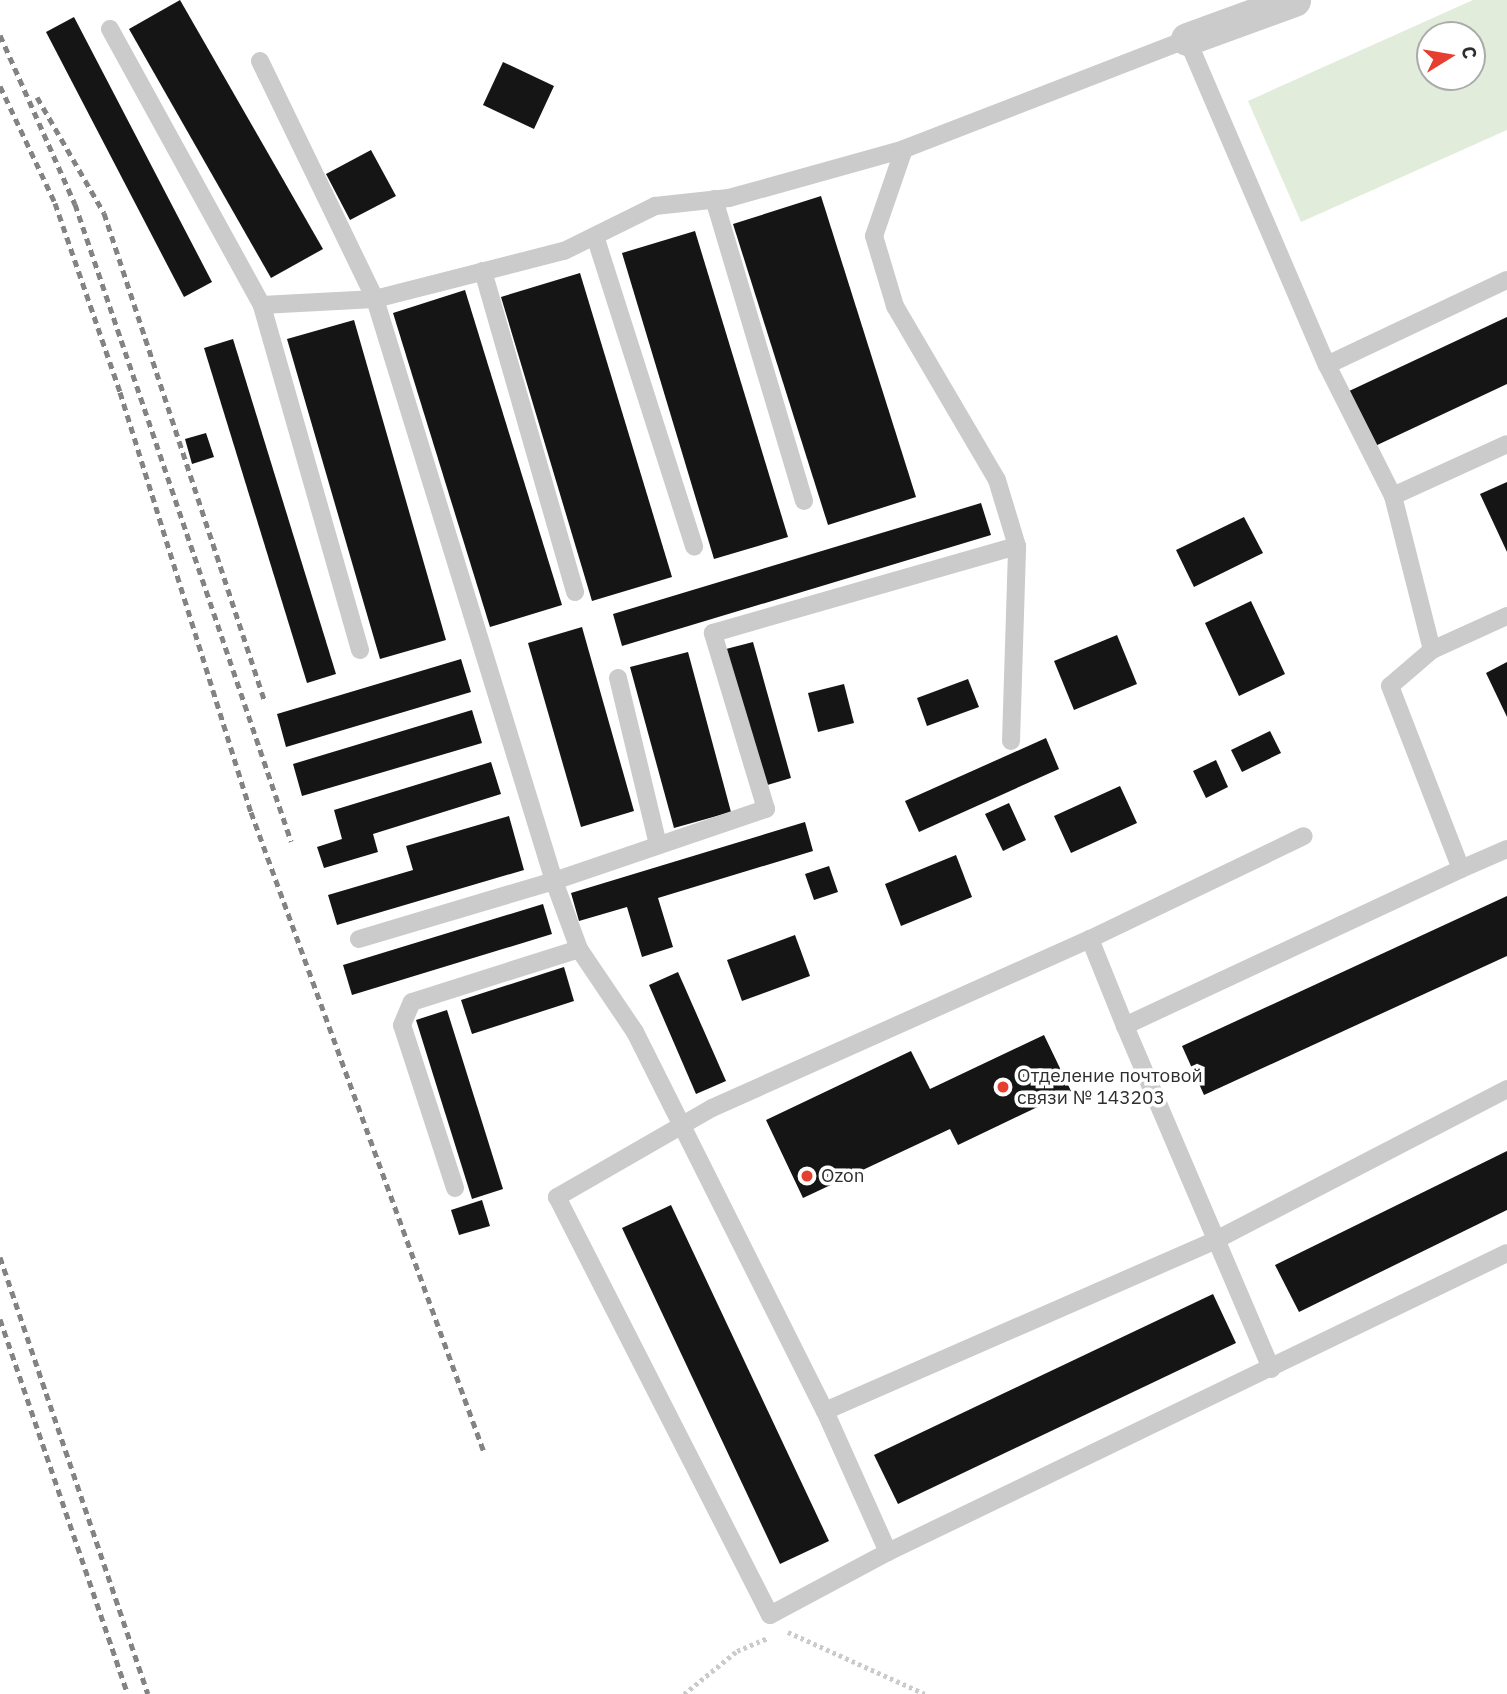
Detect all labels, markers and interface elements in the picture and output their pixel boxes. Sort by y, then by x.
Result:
north arrow [1416,21,1486,91]
text: С [1457,44,1483,61]
place label: Отделение почтовой связи № 143203 [1017,1065,1203,1109]
marker: Отделение почтовой связи № 143203 [995,1079,1011,1095]
place label: Ozon [821,1165,865,1187]
marker: Ozon [799,1168,815,1184]

